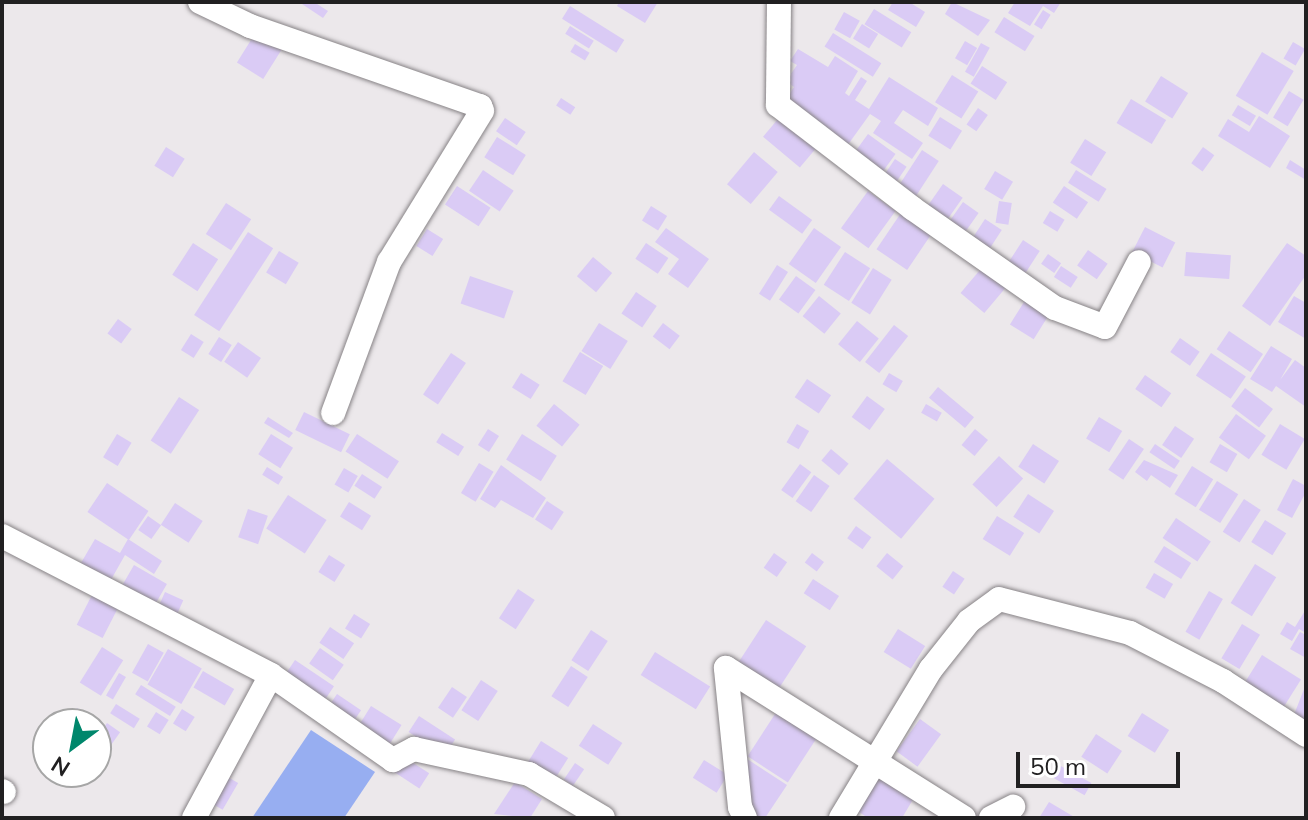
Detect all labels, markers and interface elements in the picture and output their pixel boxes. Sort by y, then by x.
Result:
north arrow [32,708,112,788]
scale bar [1020,736,1184,786]
text: N [46,750,75,783]
text: 50 m [1030,751,1086,781]

